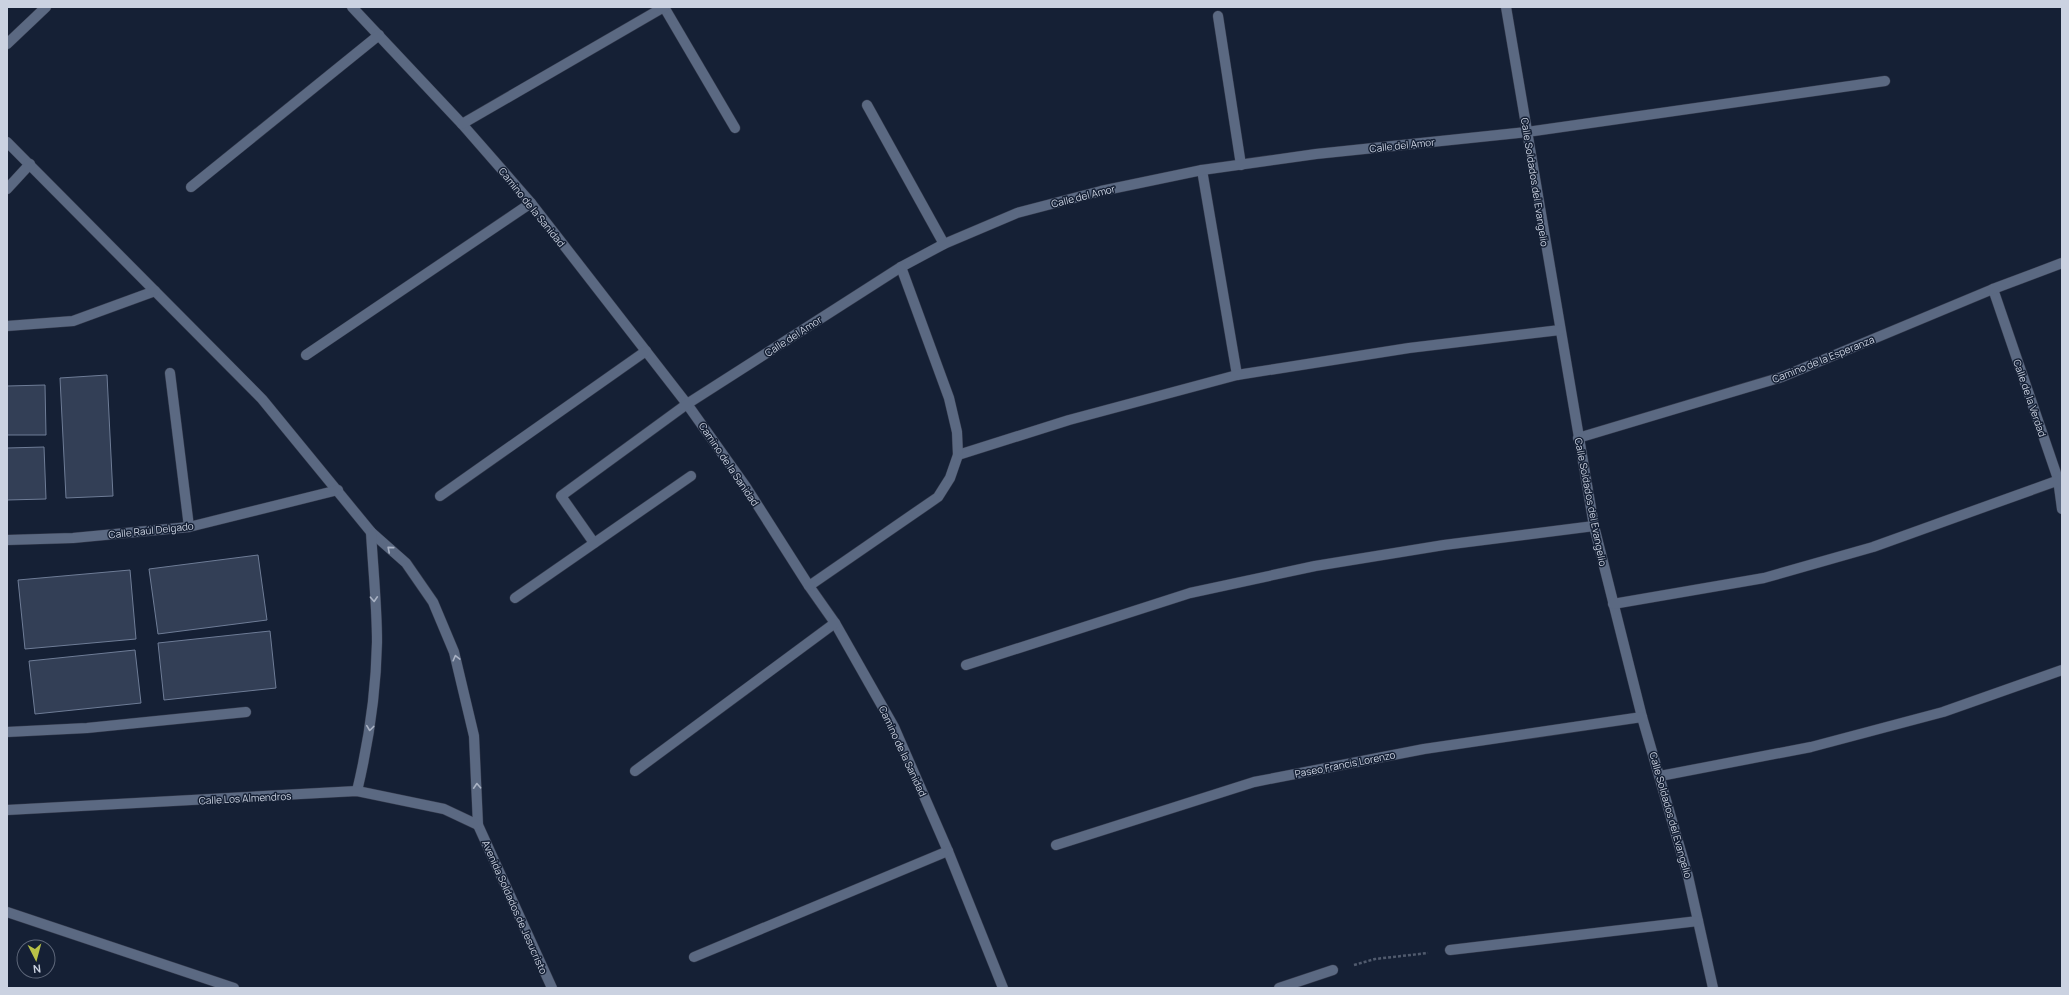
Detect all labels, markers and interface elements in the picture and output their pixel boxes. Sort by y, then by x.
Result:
street label: Calle Soldados del Evangelio [1518,116,1552,248]
street label: Calle del Amor [1369,135,1436,155]
street label: Camino de la Sanidad [496,164,568,250]
street label: Calle del Amor [1049,181,1117,211]
street label: Calle del Amor [762,312,825,360]
street label: Camino de la Esperanza [1770,332,1876,386]
street label: Calle de la Verdad [2010,357,2050,439]
street label: Camino de la Sanidad [696,419,762,509]
street label: Calle Soldados del Evangelio [1572,437,1610,568]
street label: Calle Raúl Delgado [108,519,194,541]
one-way arrow [387,546,394,553]
one-way arrow [370,596,379,602]
one-way arrow [452,655,460,661]
street label: Camino de la Sanidad [876,703,930,799]
one-way arrow [366,725,375,731]
street label: Paseo Francis Lorenzo [1293,747,1397,781]
street label: Calle Soldados del Evangelio [1646,750,1696,880]
one-way arrow [472,783,481,789]
street label: Calle Los Almendros [198,789,292,807]
street label: Avenida Soldados de Jesucristo [479,838,551,976]
north arrow [16,939,56,979]
text: N [32,962,42,977]

